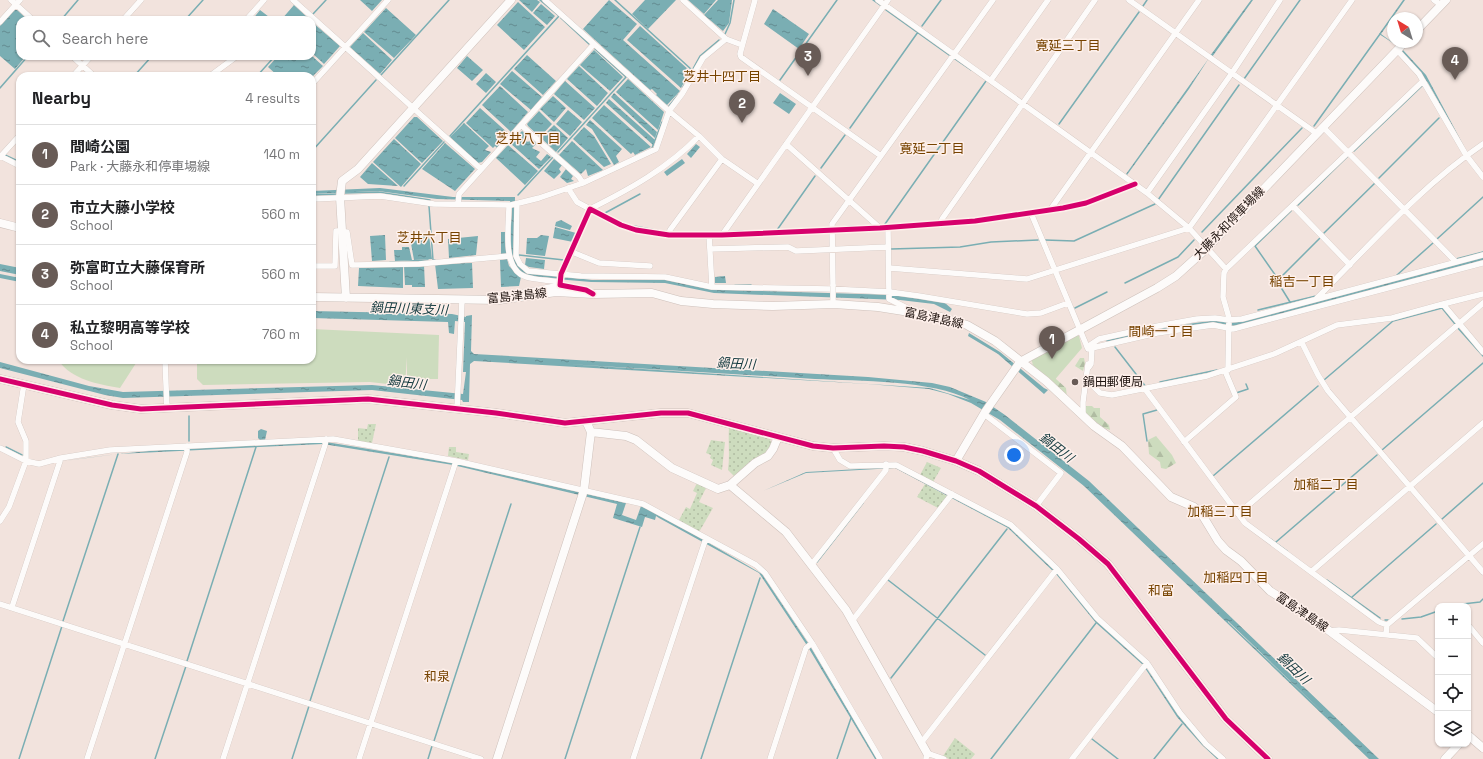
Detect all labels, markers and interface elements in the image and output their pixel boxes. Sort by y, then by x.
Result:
north arrow [1387,12,1423,48]
search box [16,16,316,60]
icon: search [30,27,52,49]
text: Search here [62,29,148,48]
district label: 寛延三丁目 [1035,37,1101,54]
pin: 3 [795,43,821,76]
pin: 4 [1442,47,1468,80]
district label: 芝井十四丁目 [683,68,761,85]
text: Nearby [32,87,91,109]
text: 4 results [245,90,300,107]
pin: 2 [729,90,755,123]
district label: 芝井八丁目 [495,130,561,147]
text: 間崎公園 [70,137,130,156]
district label: 寛延二丁目 [899,140,965,157]
text: 1 [42,146,48,163]
text: 140 m [264,146,300,163]
text: Park · 大藤永和停車場線 [70,158,210,175]
street label: 大藤永和停車場線 [1190,183,1268,263]
text: 市立大藤小学校 [70,198,175,217]
text: 2 [41,206,49,223]
text: 560 m [261,206,300,223]
text: School [70,217,113,234]
district label: 芝井六丁目 [396,229,462,246]
text: 弥富町立大藤保育所 [70,258,205,277]
text: 3 [41,266,49,283]
text: 560 m [261,266,300,283]
district label: 稲吉一丁目 [1269,273,1335,290]
text: School [70,277,113,294]
street label: 富島津島線 [486,285,548,307]
water label: 鍋田川東支川 [370,299,450,318]
street label: 富島津島線 [903,304,965,332]
text: 私立黎明高等学校 [70,318,190,337]
district label: 間崎一丁目 [1128,323,1194,340]
text: 4 [41,326,49,343]
text: 760 m [262,326,300,343]
pin: 1 [1039,326,1065,359]
text: School [70,337,113,354]
water label: 鍋田川 [716,354,758,373]
water label: 鍋田川 [387,372,429,394]
place label: 鍋田郵便局 [1083,374,1143,390]
marker: 鍋田郵便局 [1070,377,1080,387]
water label: 鍋田川 [1036,429,1079,467]
your location [1004,445,1024,465]
district label: 加稲二丁目 [1293,476,1359,493]
district label: 加稲三丁目 [1187,503,1253,520]
district label: 加稲四丁目 [1203,569,1269,586]
district label: 和富 [1148,582,1174,599]
street label: 富島津島線 [1273,589,1331,635]
map controls [1435,603,1471,747]
button: + [1435,603,1471,639]
button: − [1435,639,1471,675]
water label: 鍋田川 [1274,649,1315,689]
district label: 和泉 [424,668,450,685]
button: locate [1435,675,1471,711]
button: layers [1435,711,1471,747]

